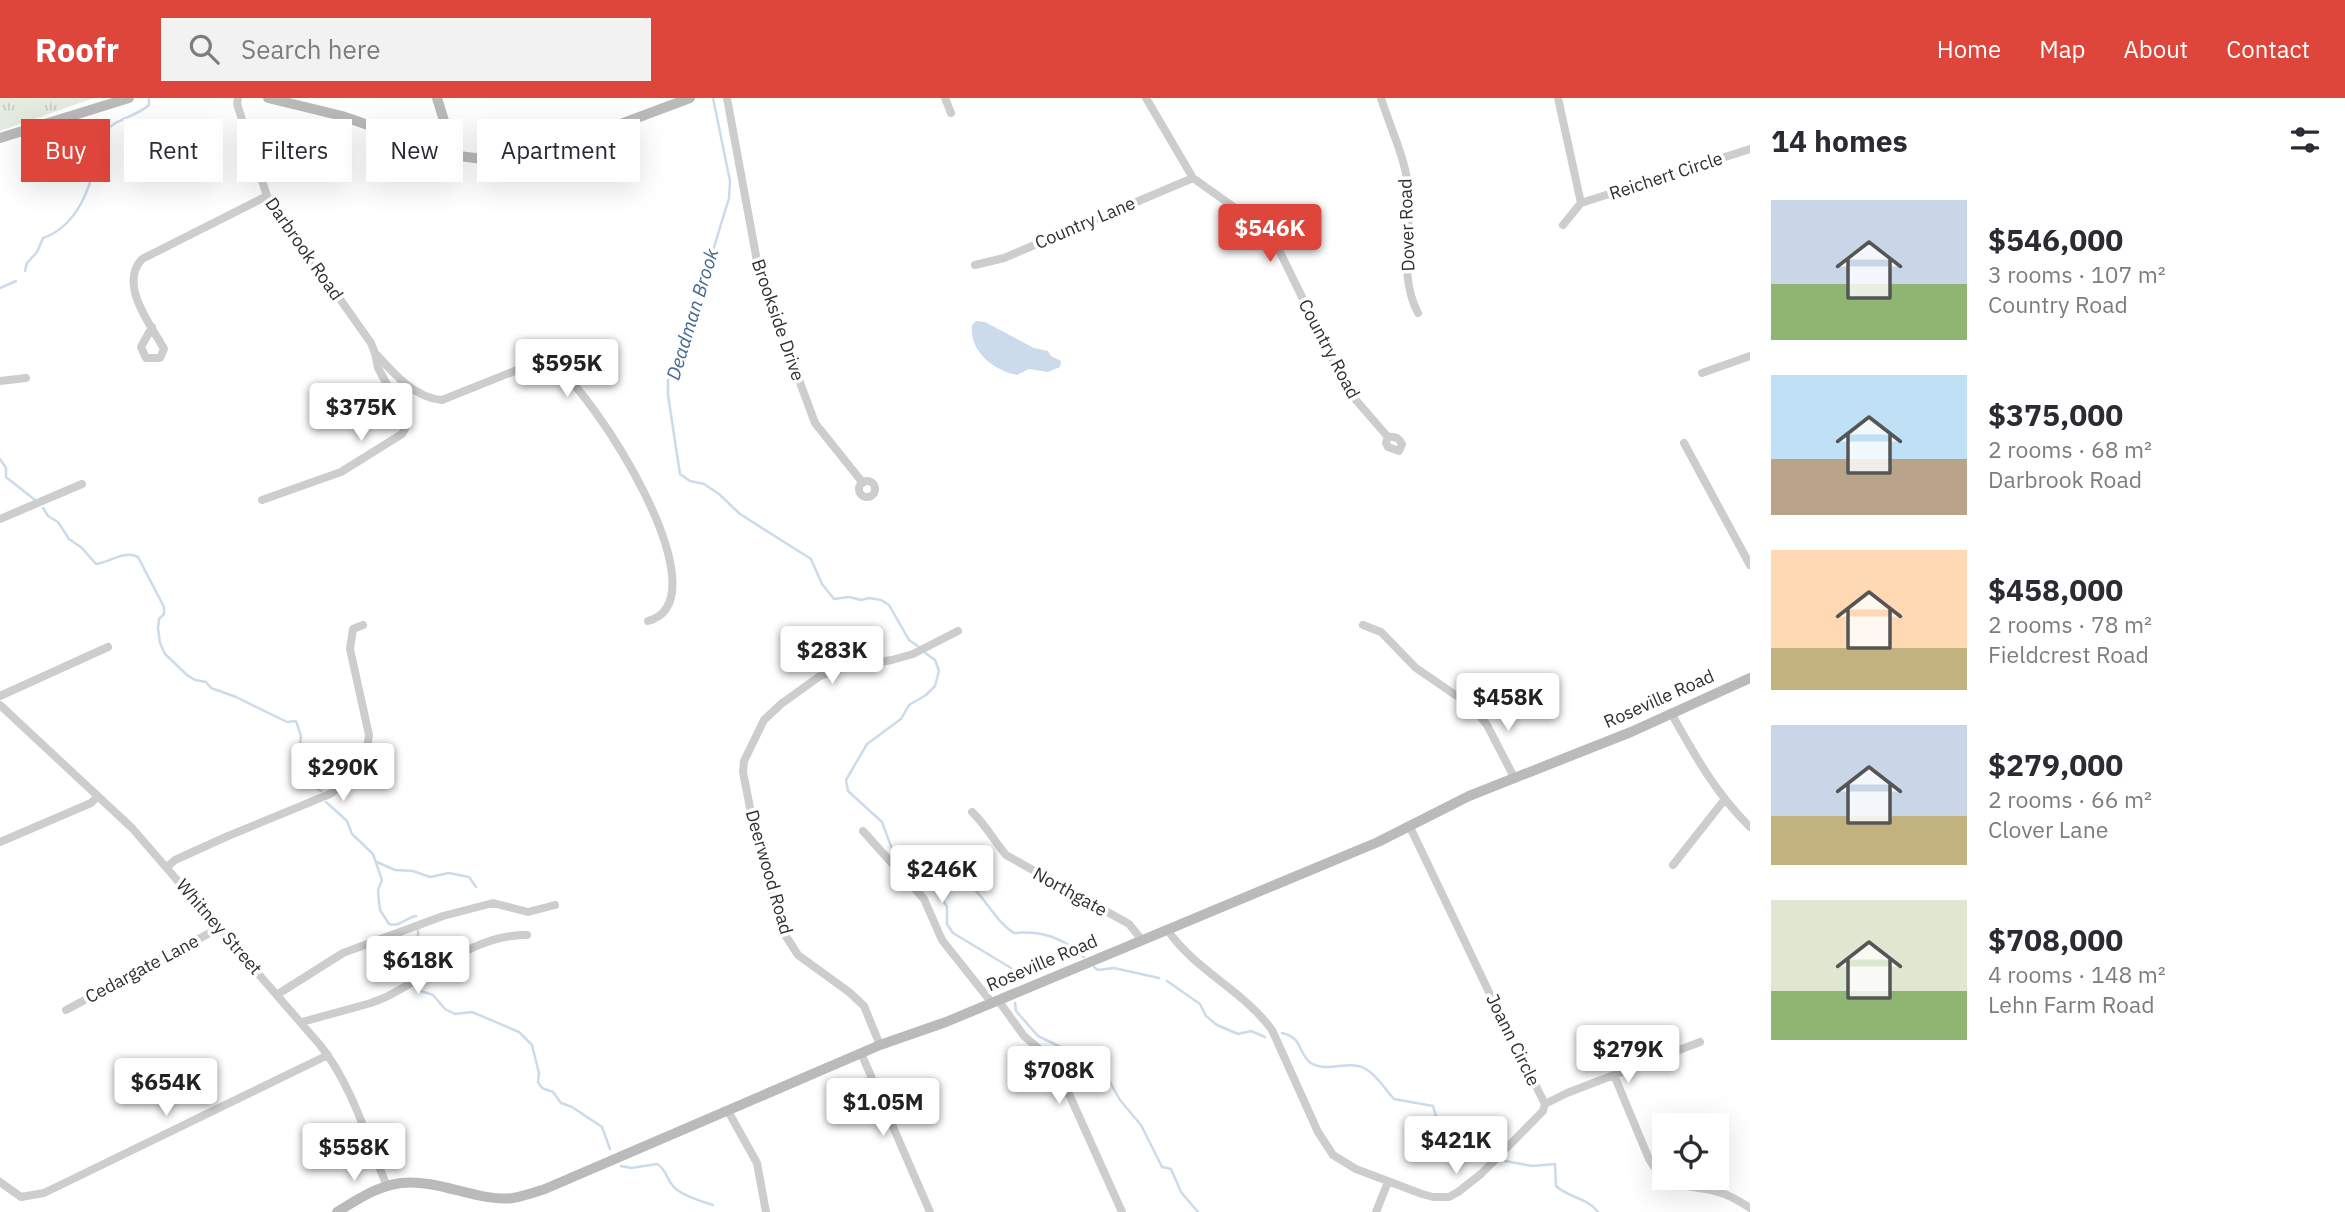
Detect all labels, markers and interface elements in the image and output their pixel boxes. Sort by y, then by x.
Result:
search box [161,18,651,81]
text: Roofr [35,28,119,71]
icon: search [185,30,223,68]
text: Search here [241,32,380,66]
text: Home [1937,33,2001,65]
text: Map [2039,33,2085,65]
text: About [2123,33,2188,65]
text: Contact [2226,33,2310,65]
chip: Buy [21,119,110,182]
chip: Rent [124,119,223,182]
chip: Filters [237,119,352,182]
chip: New [366,119,463,182]
chip: Apartment [477,119,640,182]
text: 14 homes [1771,121,1908,160]
icon: filters [2286,121,2324,159]
street label: Reichert Circle [1606,146,1726,205]
street label: Dover Road [1393,178,1420,272]
street label: Country Lane [1031,191,1139,254]
street label: Darbrook Road [260,193,348,305]
pin: $546K [1221,204,1319,264]
text: $546K [1234,212,1306,242]
text: $546,000 [1988,220,2123,259]
icon: home [1827,228,1911,312]
water label: Deadman Brook [661,244,724,383]
street label: Brookside Drive [747,256,810,384]
text: 3 rooms · 107 m² [1988,259,2166,289]
text: Country Road [1988,289,2128,319]
street label: Country Road [1294,295,1365,402]
pin: $595K [518,340,616,399]
text: $595K [531,347,603,377]
pin: $375K [312,384,410,443]
text: $375K [325,391,397,421]
text: $375,000 [1988,395,2123,434]
icon: home [1827,403,1911,487]
text: 2 rooms · 68 m² [1988,434,2152,464]
text: Darbrook Road [1988,464,2142,494]
text: $458,000 [1988,570,2123,609]
icon: home [1827,578,1911,662]
text: 2 rooms · 78 m² [1988,609,2152,639]
pin: $283K [783,626,881,686]
text: $283K [796,634,868,664]
text: Fieldcrest Road [1988,639,2149,669]
street label: Roseville Road [1600,664,1718,733]
pin: $458K [1459,674,1557,733]
text: $458K [1472,681,1544,711]
pin: $290K [294,744,392,803]
text: $279,000 [1988,745,2123,784]
text: $290K [307,751,379,781]
icon: home [1827,753,1911,837]
text: 2 rooms · 66 m² [1988,784,2152,814]
street label: Deerwood Road [741,807,798,937]
text: Clover Lane [1988,814,2108,844]
pin: $246K [893,846,991,905]
text: $246K [906,853,978,883]
street label: Northgate [1029,862,1111,921]
street label: Whitney Street [171,874,267,979]
text: $708,000 [1988,920,2123,959]
icon: home [1827,928,1911,1012]
street label: Cedargate Lane [81,929,203,1008]
street label: Roseville Road [983,929,1101,996]
pin: $618K [369,936,467,996]
text: $618K [382,944,454,974]
text: 4 rooms · 148 m² [1988,959,2166,989]
text: Lehn Farm Road [1988,989,2155,1019]
street label: Joann Circle [1481,990,1546,1090]
pin: $279K [1579,1026,1677,1085]
text: $279K [1592,1033,1664,1063]
pin: $708K [1010,1046,1108,1106]
text: $708K [1023,1054,1095,1084]
pin: $654K [117,1058,215,1118]
text: $654K [130,1066,202,1096]
pin: $1.05M [826,1079,940,1138]
text: $1.05M [842,1086,924,1116]
map controls [1652,1113,1729,1190]
button: locate [1652,1113,1729,1190]
pin: $421K [1407,1116,1505,1176]
pin: $558K [305,1124,403,1183]
text: $421K [1420,1124,1492,1154]
text: $558K [318,1131,390,1161]

